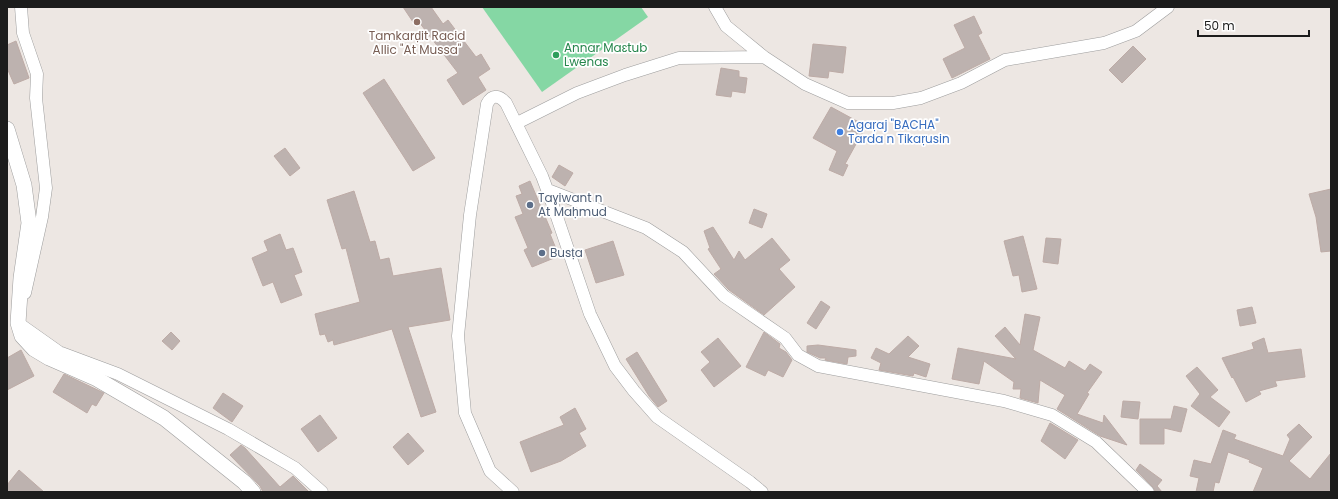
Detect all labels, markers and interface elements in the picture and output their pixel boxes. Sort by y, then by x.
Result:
scale bar [1198,12,1309,38]
marker: Tamkarḍit Racid Allic "At Mussa" [412,17,422,27]
text: 50 m [1204,17,1235,34]
place label: Tamkarḍit Racid Allic "At Mussa" [369,27,465,58]
place label: Annar Maɛtub Lwenas [564,39,647,70]
marker: Annar Maɛtub Lwenas [551,50,561,60]
place label: Agaṛaj "BACHA" Tarda n Tikaṛusin [848,116,950,147]
marker: Agaṛaj "BACHA" Tarda n Tikaṛusin [835,127,845,137]
place label: Taɣiwant n At Maḥmud [538,189,607,220]
marker: Taɣiwant n At Maḥmud [525,200,535,210]
place label: Busṭa [550,244,583,261]
marker: Busṭa [537,248,547,258]

